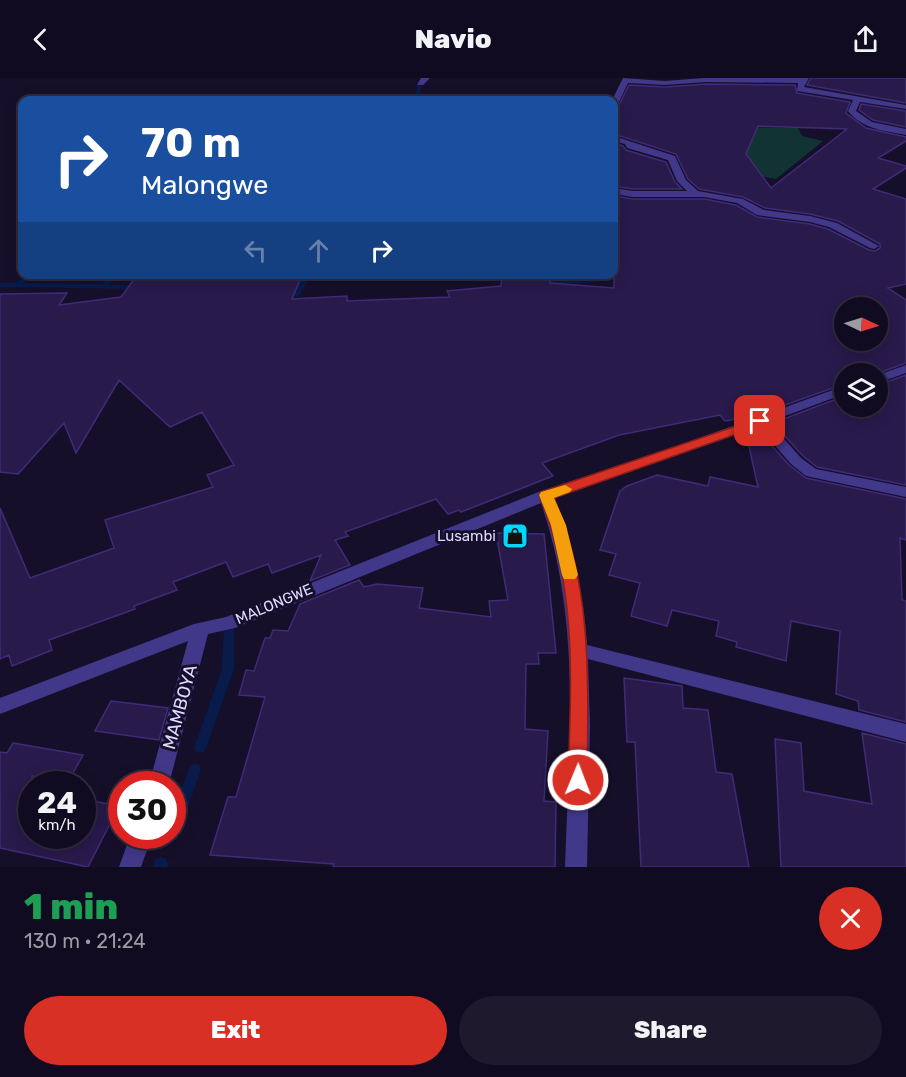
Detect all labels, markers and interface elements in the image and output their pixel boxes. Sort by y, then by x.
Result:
icon: back [24,23,57,56]
text: Navio [414,23,492,55]
icon: share [849,23,882,56]
text: 70 m [141,118,241,168]
icon: right [42,120,120,198]
text: Malongwe [141,169,268,201]
icon: left [239,234,272,267]
icon: ahead [302,234,335,267]
icon: right [365,234,398,267]
north arrow [834,297,888,351]
map controls [834,297,888,417]
button: layers [834,363,888,417]
pin [734,395,785,446]
icon: arrive [743,404,776,437]
shop icon: Lusambi [500,521,530,551]
place label: Lusambi [437,527,496,545]
street label: MALONGWE [233,580,315,628]
street label: MAMBOYA [158,662,202,752]
position arrow [546,748,610,812]
speed limit sign: 30 [108,771,186,849]
text: 24 [37,785,77,821]
text: km/h [38,816,76,834]
text: 1 min [24,885,118,928]
button: close [819,887,882,950]
text: 130 m · 21:24 [24,929,146,953]
button: Exit [24,996,447,1065]
button: Share [459,996,882,1065]

